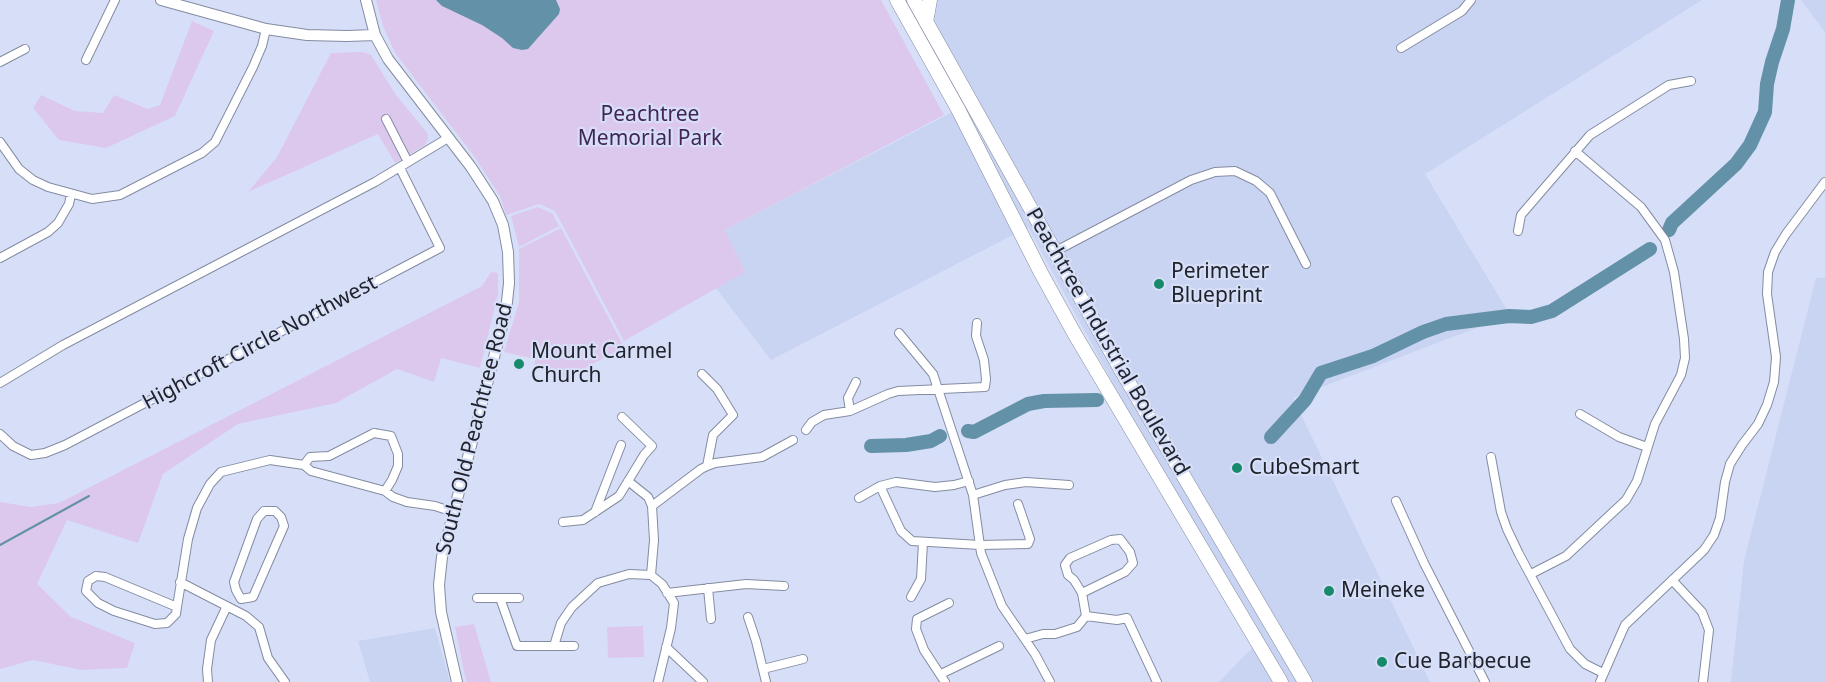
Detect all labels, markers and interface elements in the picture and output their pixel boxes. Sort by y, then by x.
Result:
park label: Peachtree Memorial Park [578,102,722,152]
street label: Peachtree Industrial Boulevard [1020,204,1194,480]
place label: Perimeter Blueprint [1171,259,1269,309]
street label: Highcroft Circle Northwest [139,270,381,416]
marker: Perimeter Blueprint [1152,277,1166,291]
street label: South Old Peachtree Road [432,301,518,557]
place label: Mount Carmel Church [531,339,672,389]
marker: Mount Carmel Church [512,357,526,371]
place label: CubeSmart [1249,455,1359,481]
marker: CubeSmart [1230,461,1244,475]
place label: Meineke [1341,578,1425,604]
marker: Meineke [1322,584,1336,598]
place label: Cue Barbecue [1394,649,1531,675]
marker: Cue Barbecue [1375,655,1389,669]

